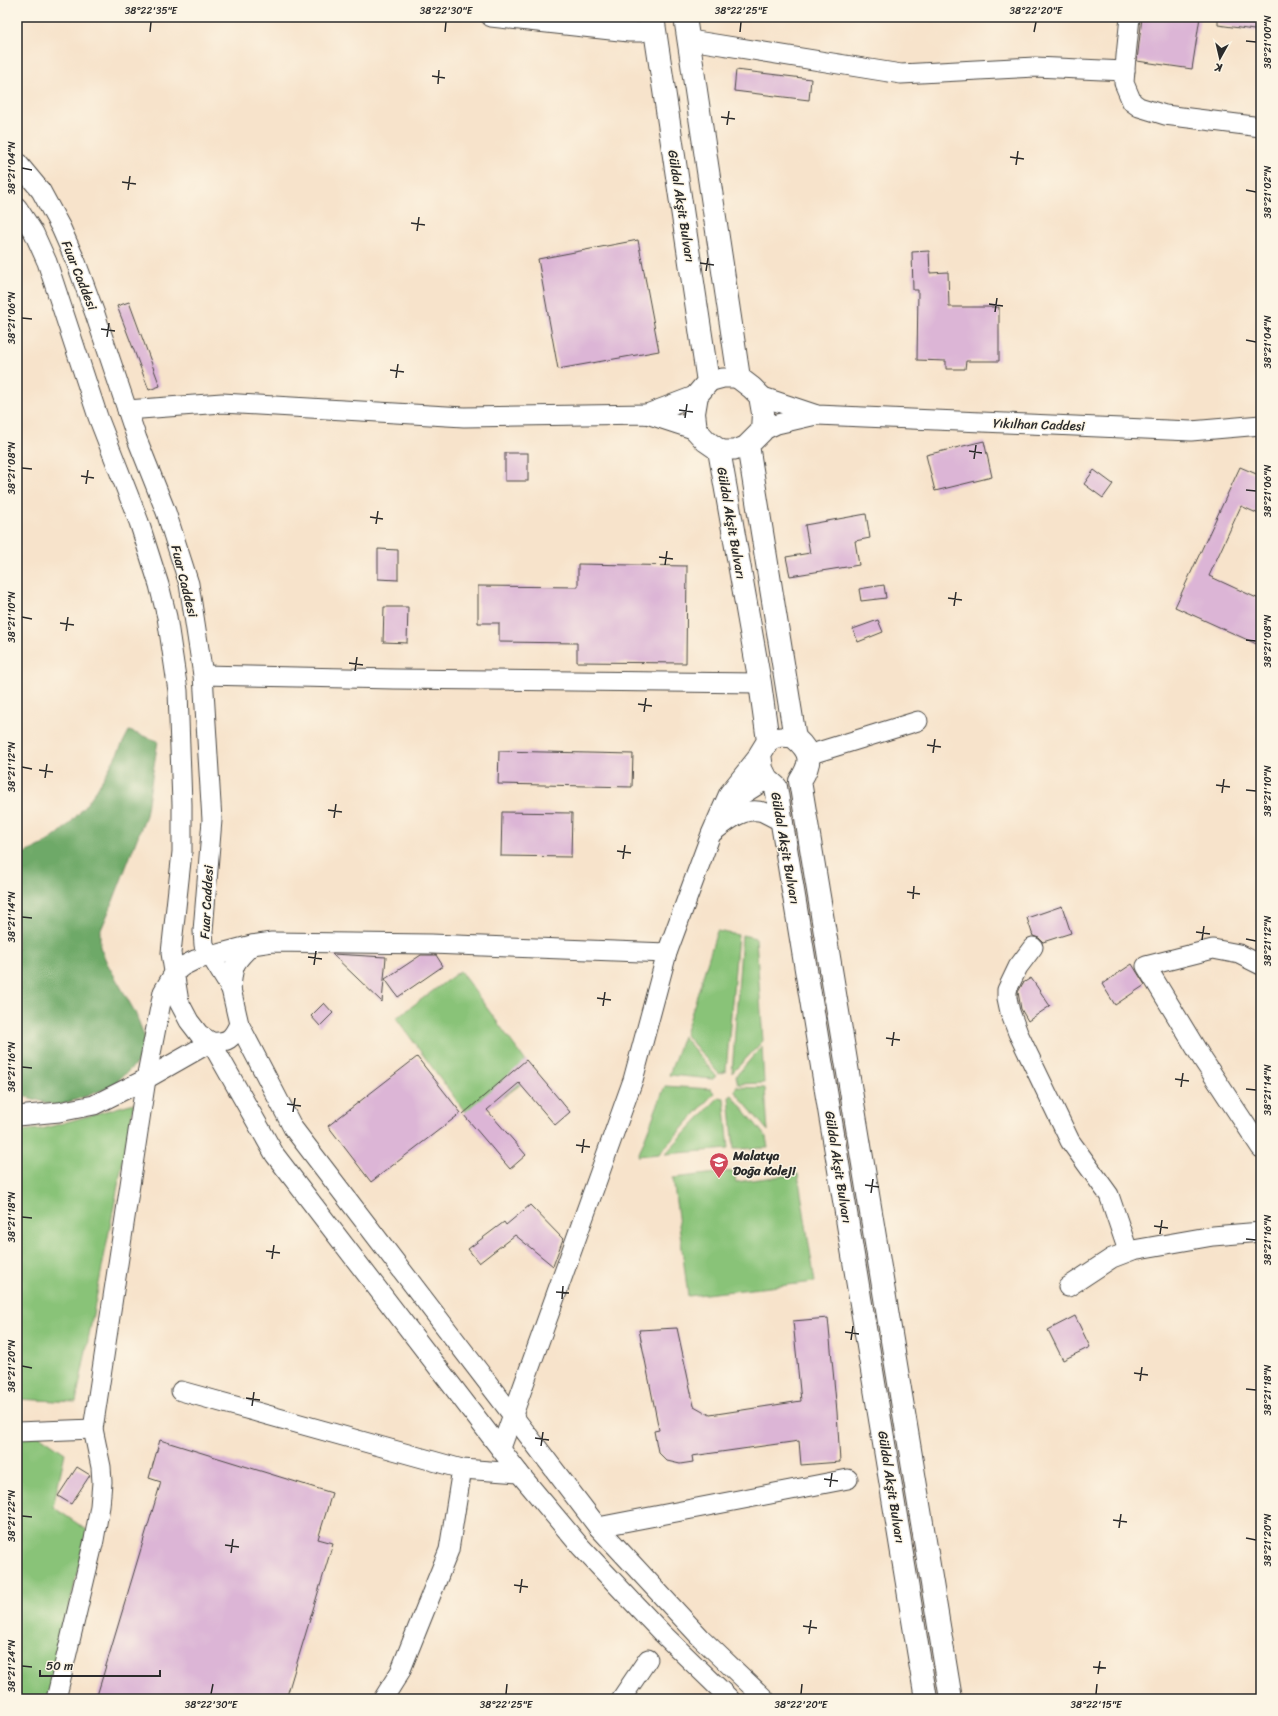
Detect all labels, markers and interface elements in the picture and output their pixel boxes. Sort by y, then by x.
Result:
text: 38°22'35"E [125,2,179,20]
text: 38°22'30"E [420,2,474,20]
text: 38°22'25"E [715,2,769,20]
text: 38°22'20"E [1010,2,1064,20]
text: 38°21'00"N [1259,15,1277,69]
north arrow [1200,38,1240,78]
text: K [1213,57,1224,77]
text: 38°21'04"N [3,141,21,195]
street label: Güldal Akşit Bulvarı [661,148,702,264]
text: 38°21'02"N [1259,166,1277,218]
street label: Fuar Caddesi [55,237,104,314]
text: 38°21'06"N [3,292,21,344]
text: 38°21'04"N [1259,315,1277,369]
street label: Yıkılhan Caddesi [993,411,1086,438]
text: 38°21'08"N [3,441,21,495]
street label: Güldal Akşit Bulvarı [710,465,753,581]
text: 38°21'06"N [1259,465,1277,517]
street label: Fuar Caddesi [164,542,205,620]
text: 38°21'10"N [3,591,21,643]
text: 38°21'08"N [1259,614,1277,668]
text: 38°21'12"N [3,742,21,792]
text: 38°21'10"N [1259,765,1277,817]
street label: Güldal Akşit Bulvarı [764,790,807,906]
street label: Fuar Caddesi [193,864,220,940]
text: 38°21'14"N [3,891,21,943]
text: 38°21'12"N [1259,916,1277,966]
text: 38°21'16"N [3,1042,21,1092]
text: 38°21'14"N [1259,1064,1277,1116]
street label: Güldal Akşit Bulvarı [818,1109,859,1225]
place label: Malatya Doğa Koleji [732,1144,797,1182]
school or university icon: Malatya Doğa Koleji [708,1151,730,1179]
text: 38°21'18"N [3,1191,21,1242]
text: 38°21'16"N [1259,1215,1277,1265]
text: 38°21'20"N [3,1340,21,1392]
text: 38°21'18"N [1259,1364,1277,1415]
street label: Güldal Akşit Bulvarı [871,1429,912,1545]
text: 38°21'22"N [3,1490,21,1542]
text: 38°21'20"N [1259,1514,1277,1566]
text: 38°21'24"N [3,1640,21,1692]
scale bar [40,1652,160,1678]
text: 50 m [46,1655,73,1677]
text: 38°22'30"E [185,1696,239,1714]
text: 38°22'25"E [480,1696,534,1714]
text: 38°22'20"E [775,1696,829,1714]
text: 38°22'15"E [1070,1696,1123,1714]

